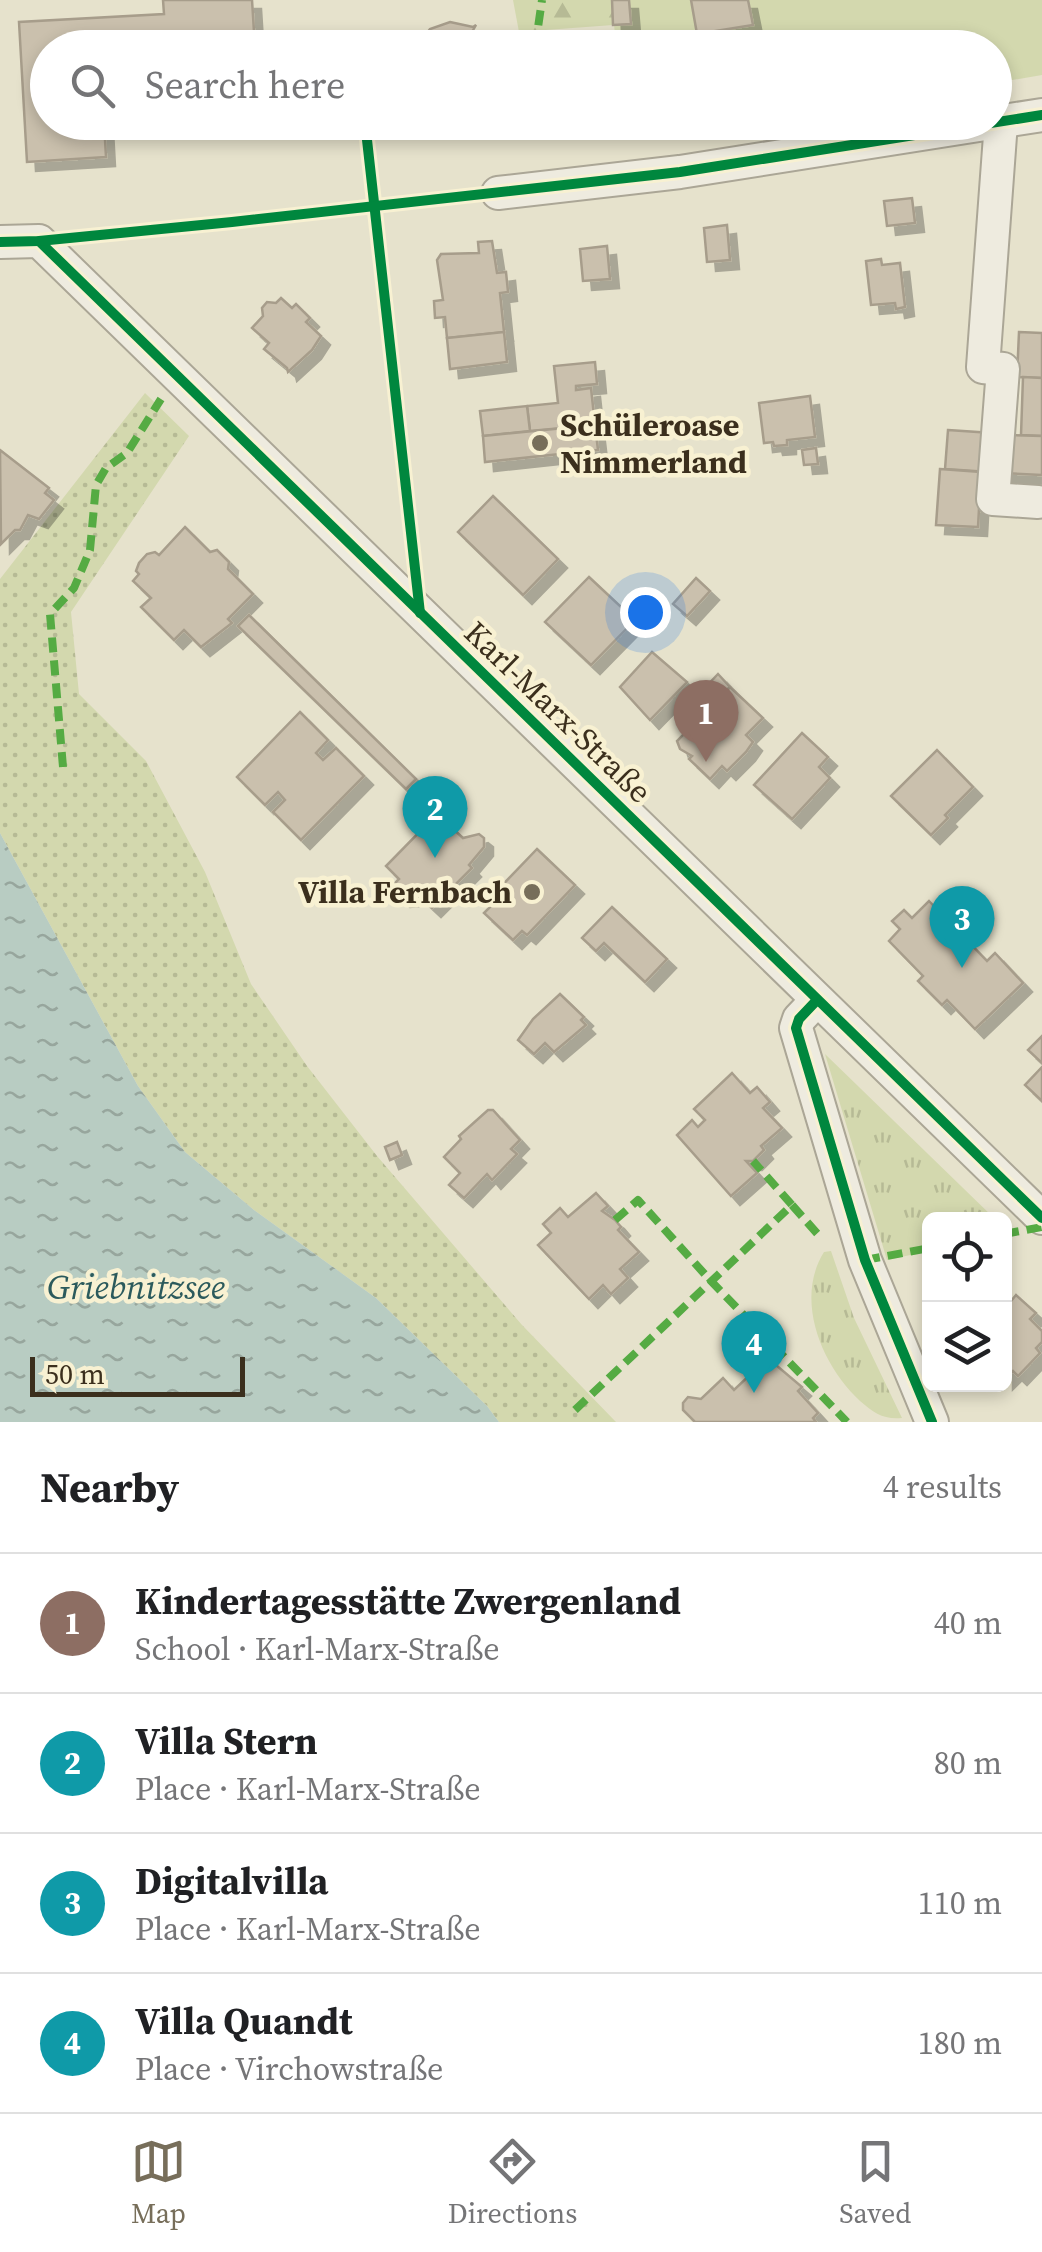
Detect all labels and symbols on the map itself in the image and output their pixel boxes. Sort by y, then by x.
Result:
place label: Schüleroase Nimmerland [560,403,747,484]
marker: Schüleroase Nimmerland [529,432,551,454]
your location [620,587,671,638]
street label: Karl-Marx-Straße [455,611,661,813]
pin: 1 [674,680,738,762]
pin: 2 [402,776,468,858]
place label: Villa Fernbach [298,870,512,914]
marker: Villa Fernbach [521,881,543,903]
pin: 3 [930,886,994,968]
water label: Griebnitzsee [47,1263,225,1311]
pin: 4 [722,1310,786,1393]
scale bar [30,1352,245,1396]

